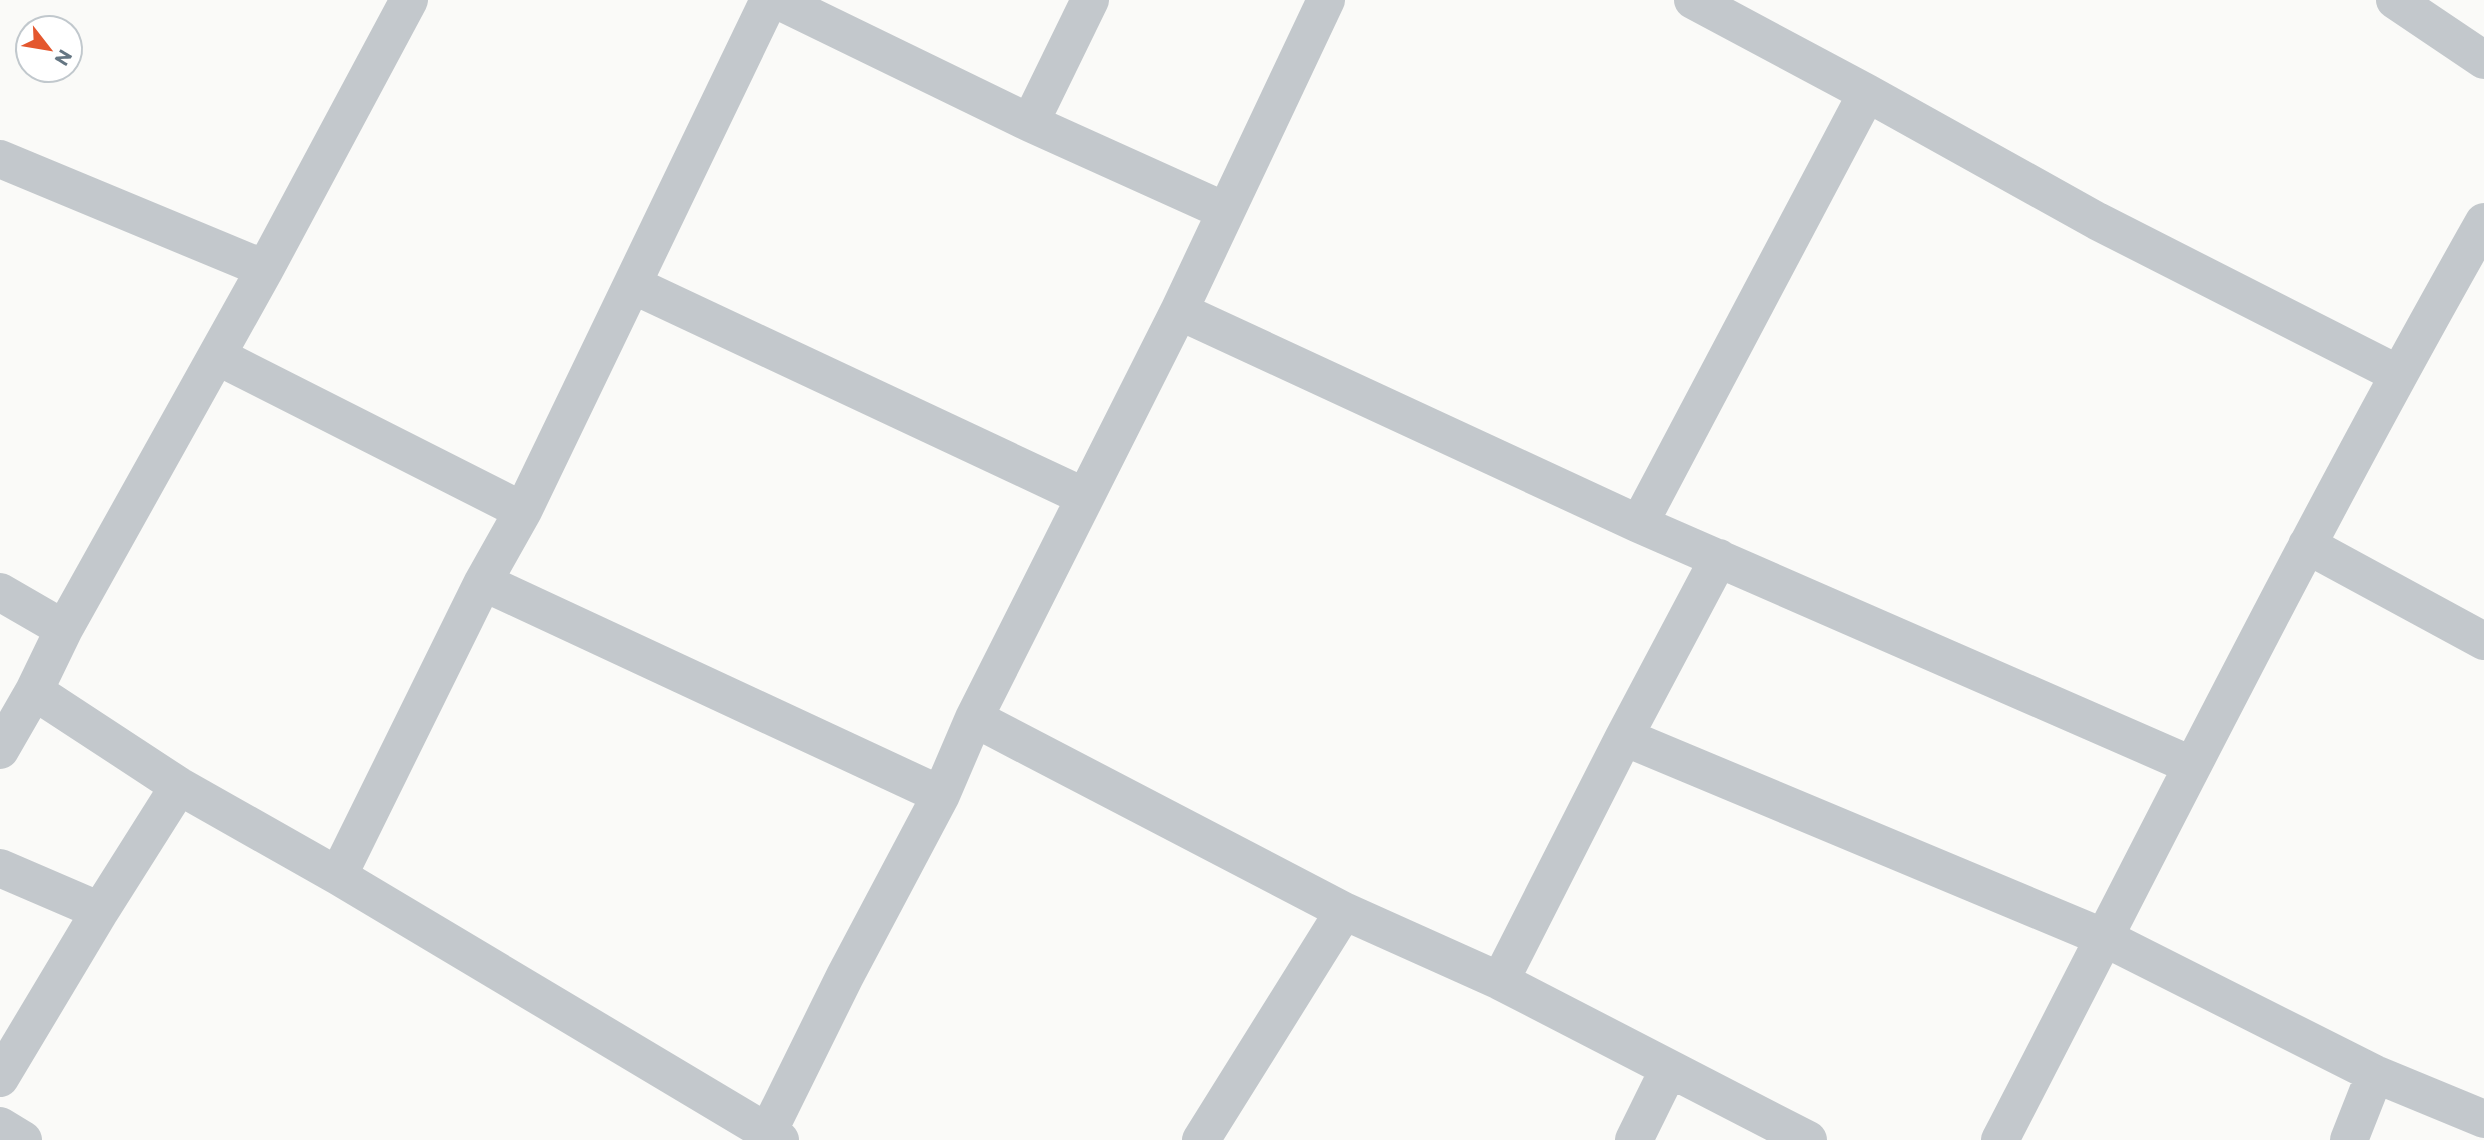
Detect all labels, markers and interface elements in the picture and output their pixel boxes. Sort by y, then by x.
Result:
north arrow [14,14,84,84]
text: N [50,46,78,70]

